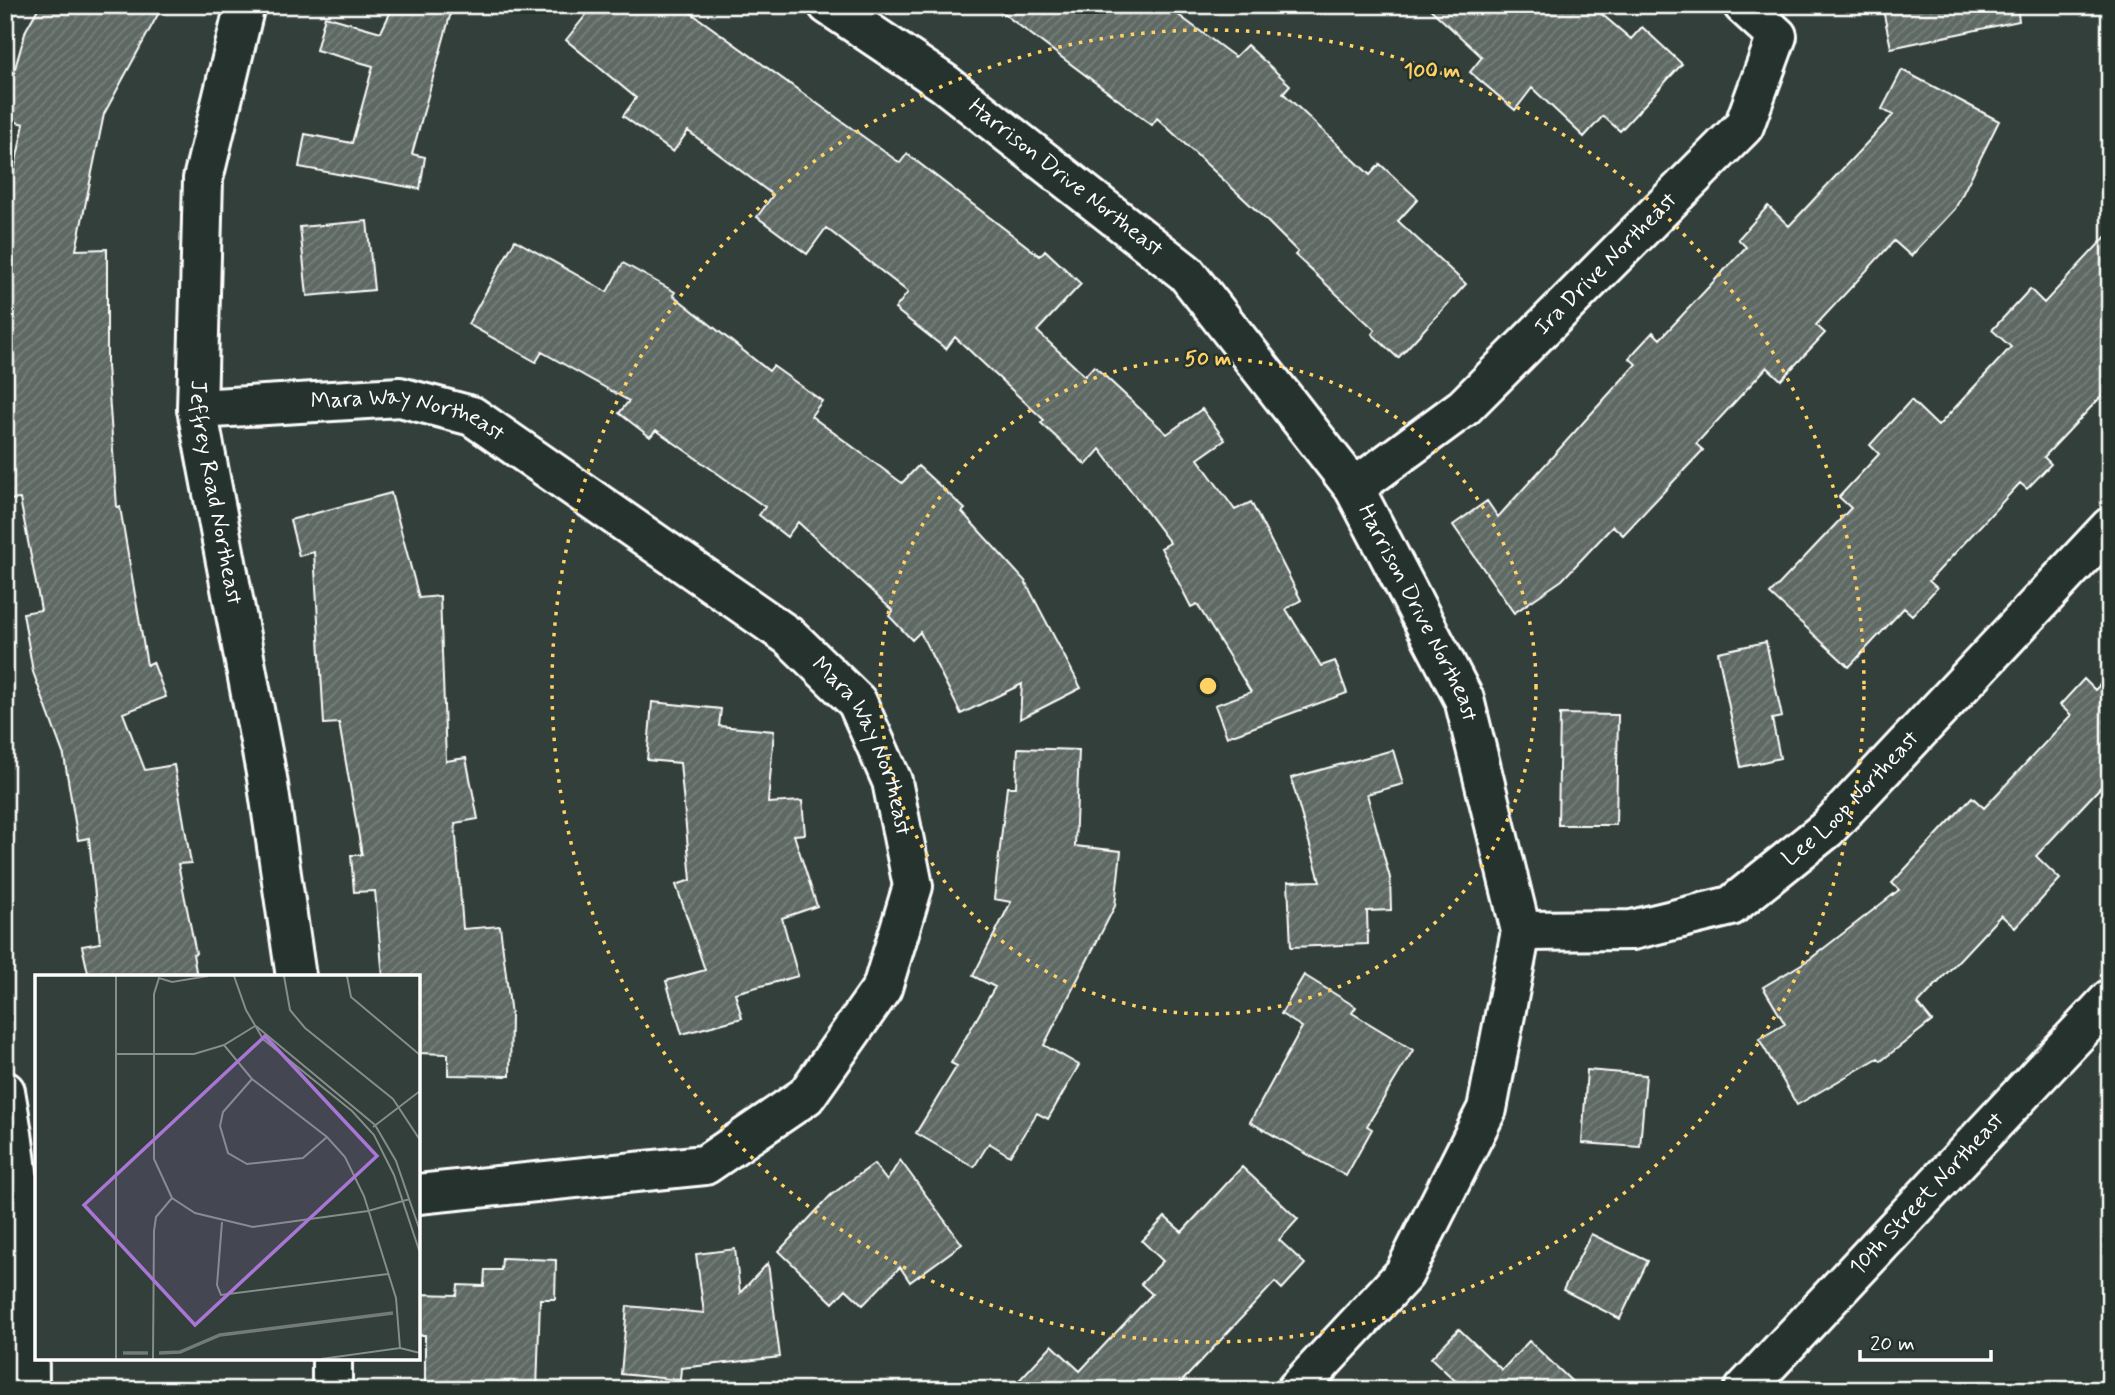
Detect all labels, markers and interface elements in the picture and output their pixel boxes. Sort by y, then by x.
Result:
text: 100 m [1404,57,1460,85]
street label: Harrison Drive Northeast [962,92,1169,264]
street label: Ira Drive Northeast [1528,186,1684,342]
text: 50 m [1185,345,1232,373]
street label: Jeffrey Road Northeast [181,379,249,607]
street label: Mara Way Northeast [310,382,510,449]
street label: Harrison Drive Northeast [1350,499,1484,725]
street label: Mara Way Northeast [805,650,918,838]
centre of rings [1196,674,1220,698]
street label: Lee Loop Northeast [1776,725,1926,874]
inset map [35,975,420,1360]
street label: 10th Street Northeast [1843,1106,2011,1283]
scale bar [1860,1318,1991,1362]
text: 20 m [1870,1330,1915,1358]

